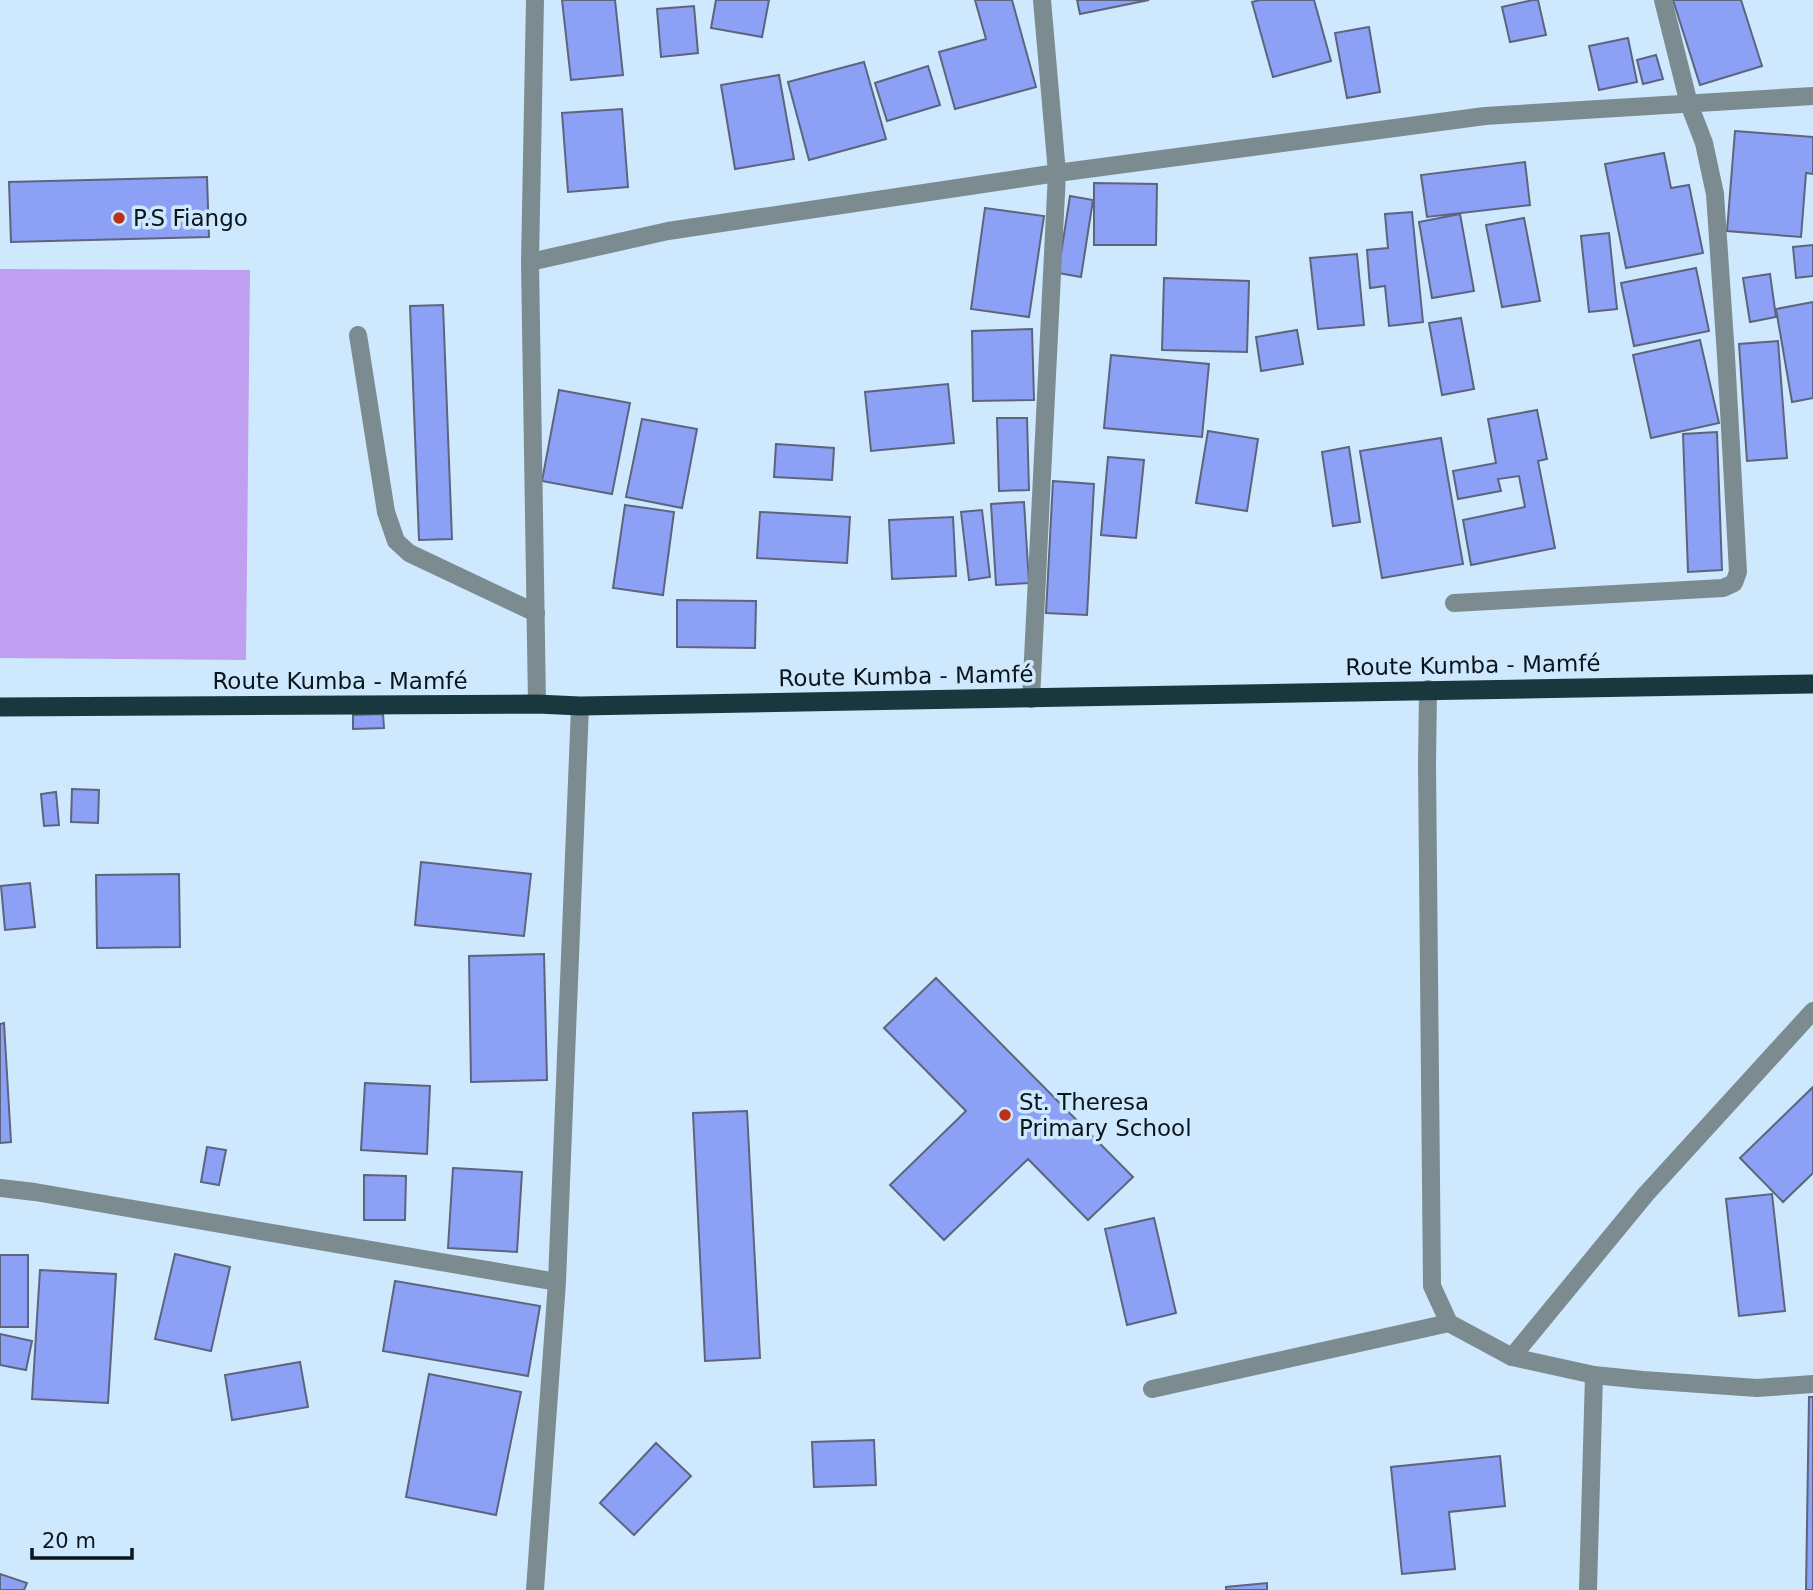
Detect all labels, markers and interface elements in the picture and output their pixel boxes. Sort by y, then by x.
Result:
place label: P.S Fiango [133,205,248,231]
marker: P.S Fiango [111,210,127,226]
street label: Route Kumba - Mamfé [1345,650,1601,680]
street label: Route Kumba - Mamfé [778,661,1034,691]
street label: Route Kumba - Mamfé [212,668,468,694]
place label: St. Theresa Primary School [1019,1089,1192,1141]
marker: St. Theresa Primary School [997,1107,1013,1123]
scale bar [32,1516,131,1560]
text: 20 m [42,1529,96,1553]

